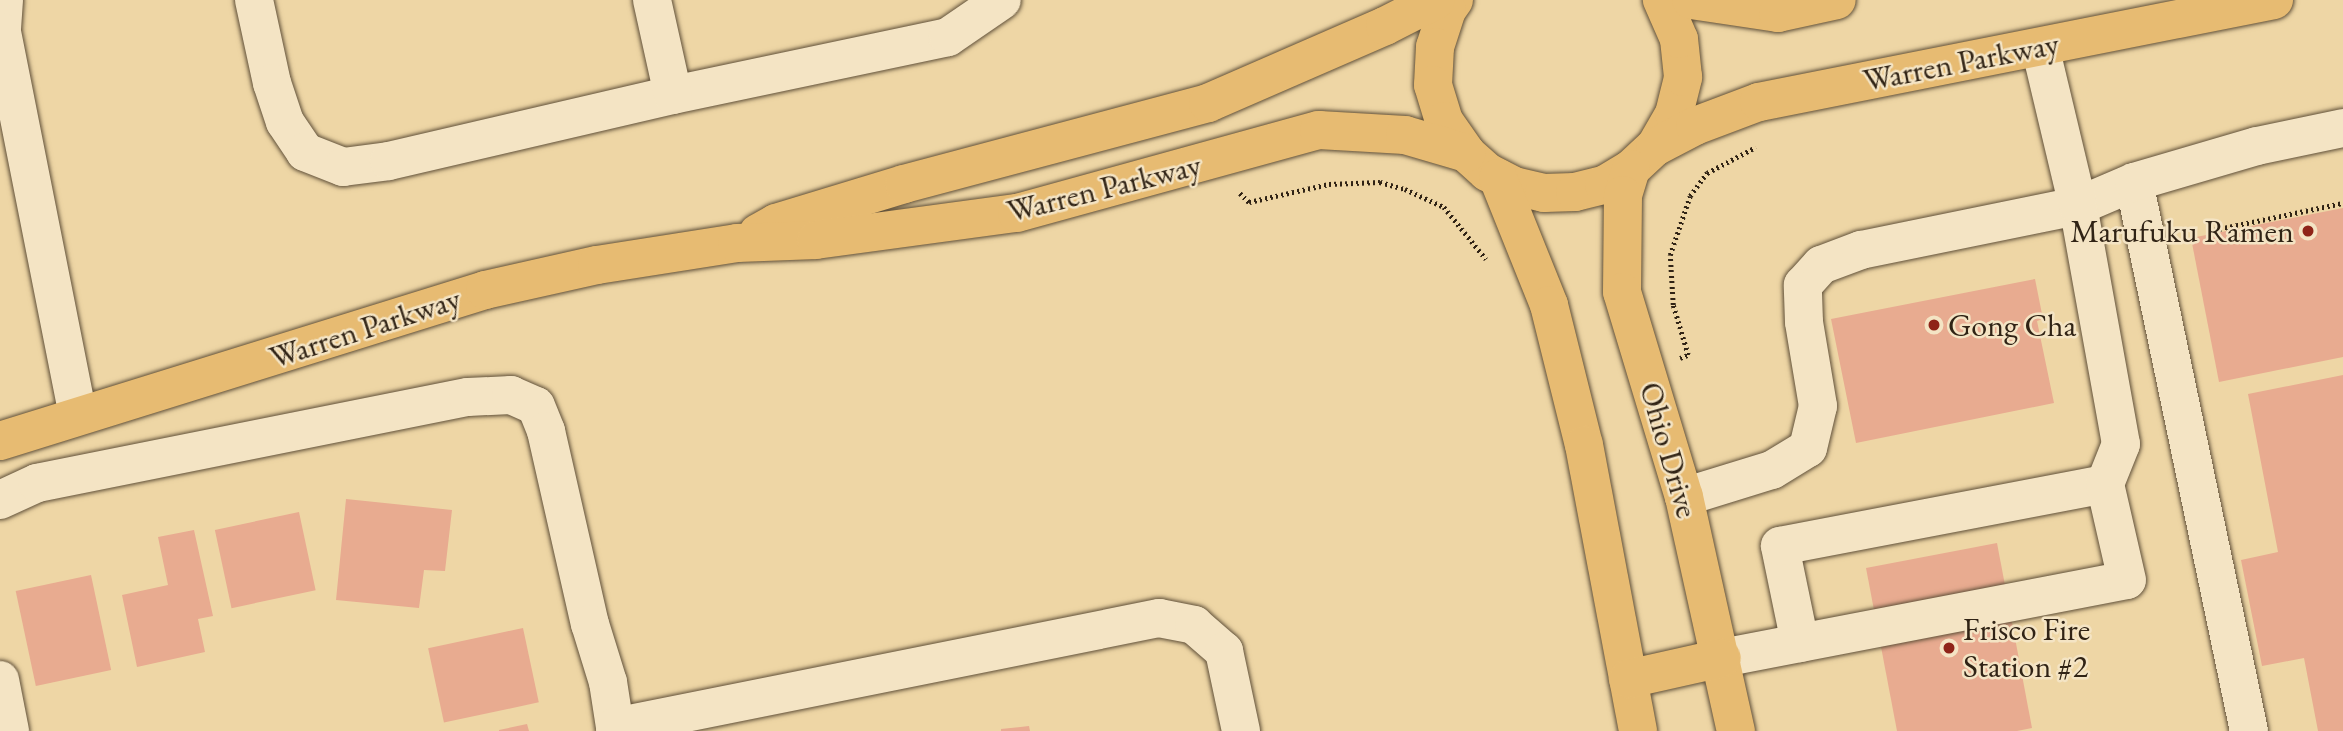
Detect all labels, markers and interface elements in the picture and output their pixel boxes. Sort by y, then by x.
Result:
street label: Warren Parkway [1860,24,2062,100]
street label: Warren Parkway [1003,145,1205,231]
place label: Marufuku Ramen [2070,212,2294,250]
marker: Marufuku Ramen [2300,223,2316,239]
street label: Warren Parkway [265,279,465,377]
place label: Gong Cha [1948,306,2076,344]
marker: Gong Cha [1926,317,1942,333]
street label: Ohio Drive [1631,378,1707,522]
place label: Frisco Fire Station #2 [1963,611,2090,686]
marker: Frisco Fire Station #2 [1941,640,1957,656]

